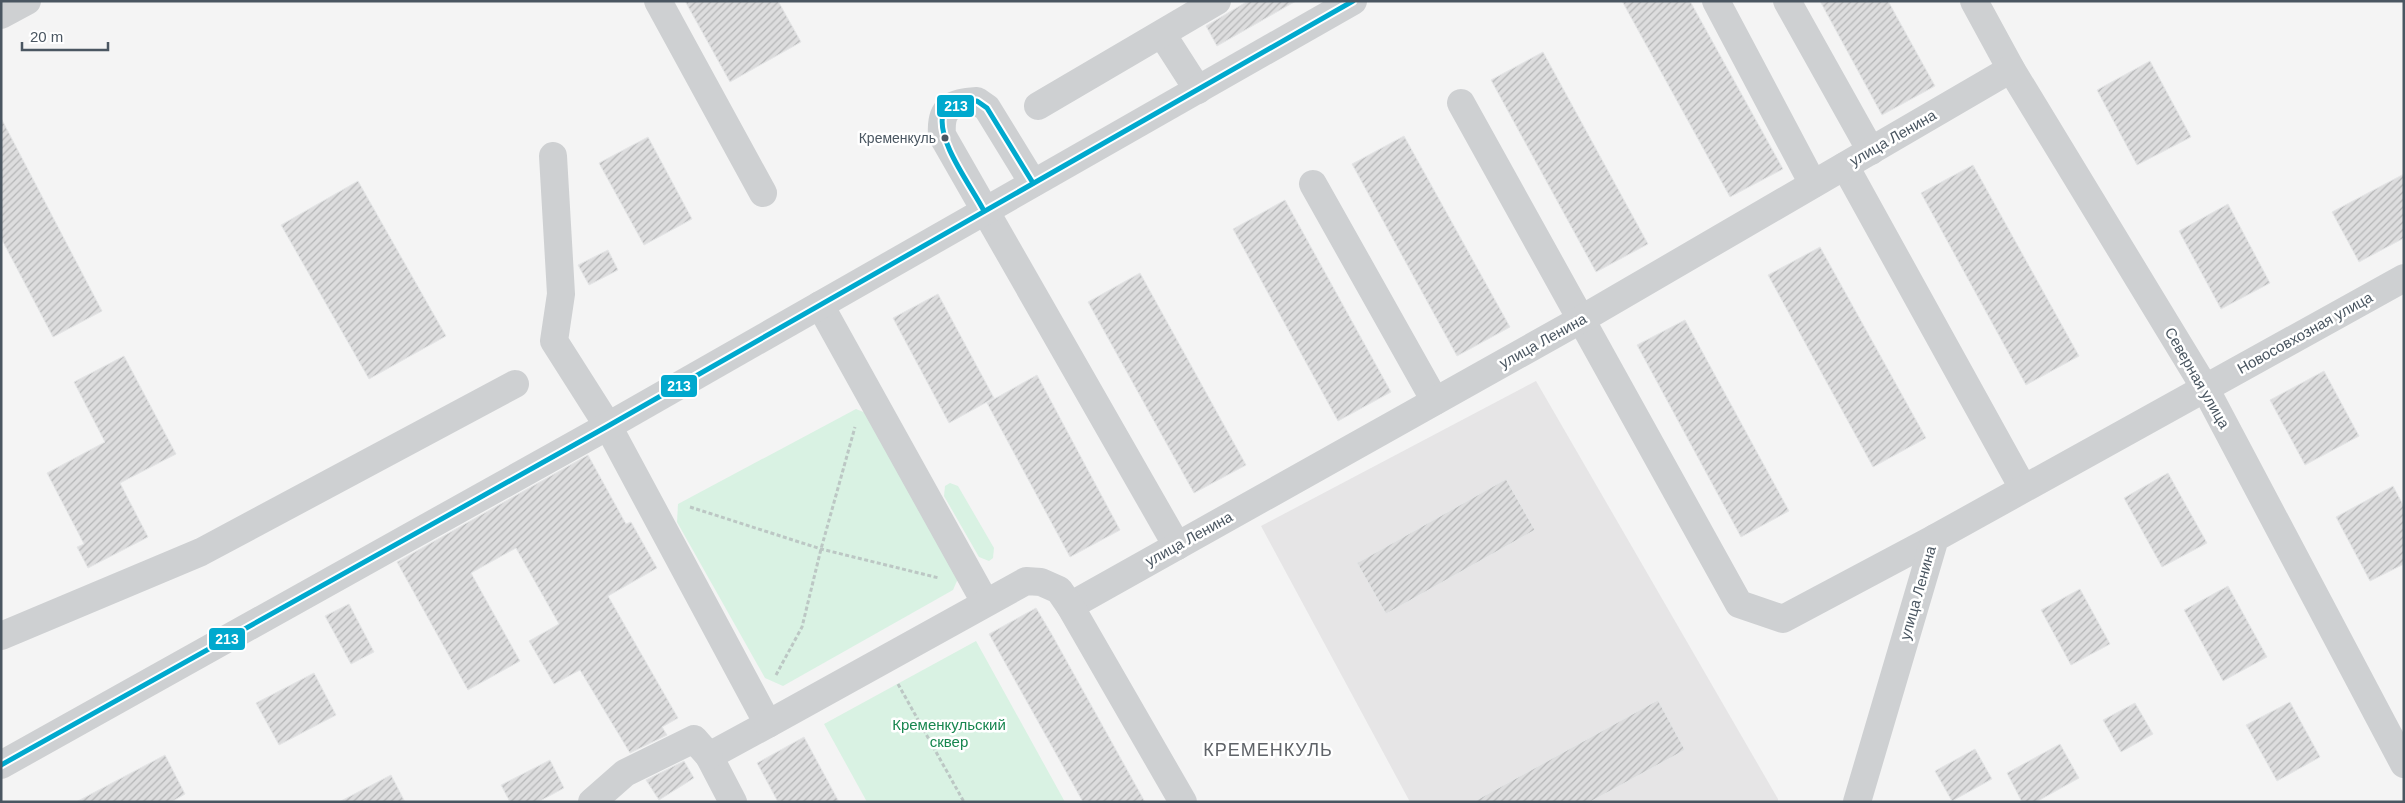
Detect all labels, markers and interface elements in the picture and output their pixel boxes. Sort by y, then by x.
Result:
scale bar [22,20,109,52]
text: 20 m [30,28,63,45]
line badge: 213 [936,94,975,118]
text: 213 [944,98,968,114]
street label: улица Ленина [1847,106,1940,169]
place label: Кременкуль [859,130,936,146]
marker: Кременкуль [940,133,950,143]
street label: Новосовхозная улица [2234,288,2376,377]
street label: улица Ленина [1496,309,1590,371]
street label: Северная улица [2162,324,2234,432]
line badge: 213 [660,374,698,398]
text: 213 [667,378,691,394]
street label: улица Ленина [1142,507,1236,569]
street label: улица Ленина [1896,543,1939,642]
line badge: 213 [208,627,246,651]
text: 213 [215,631,239,647]
park label: Кременкульский сквер [892,716,1006,750]
district label: КРЕМЕНКУЛЬ [1203,740,1333,760]

